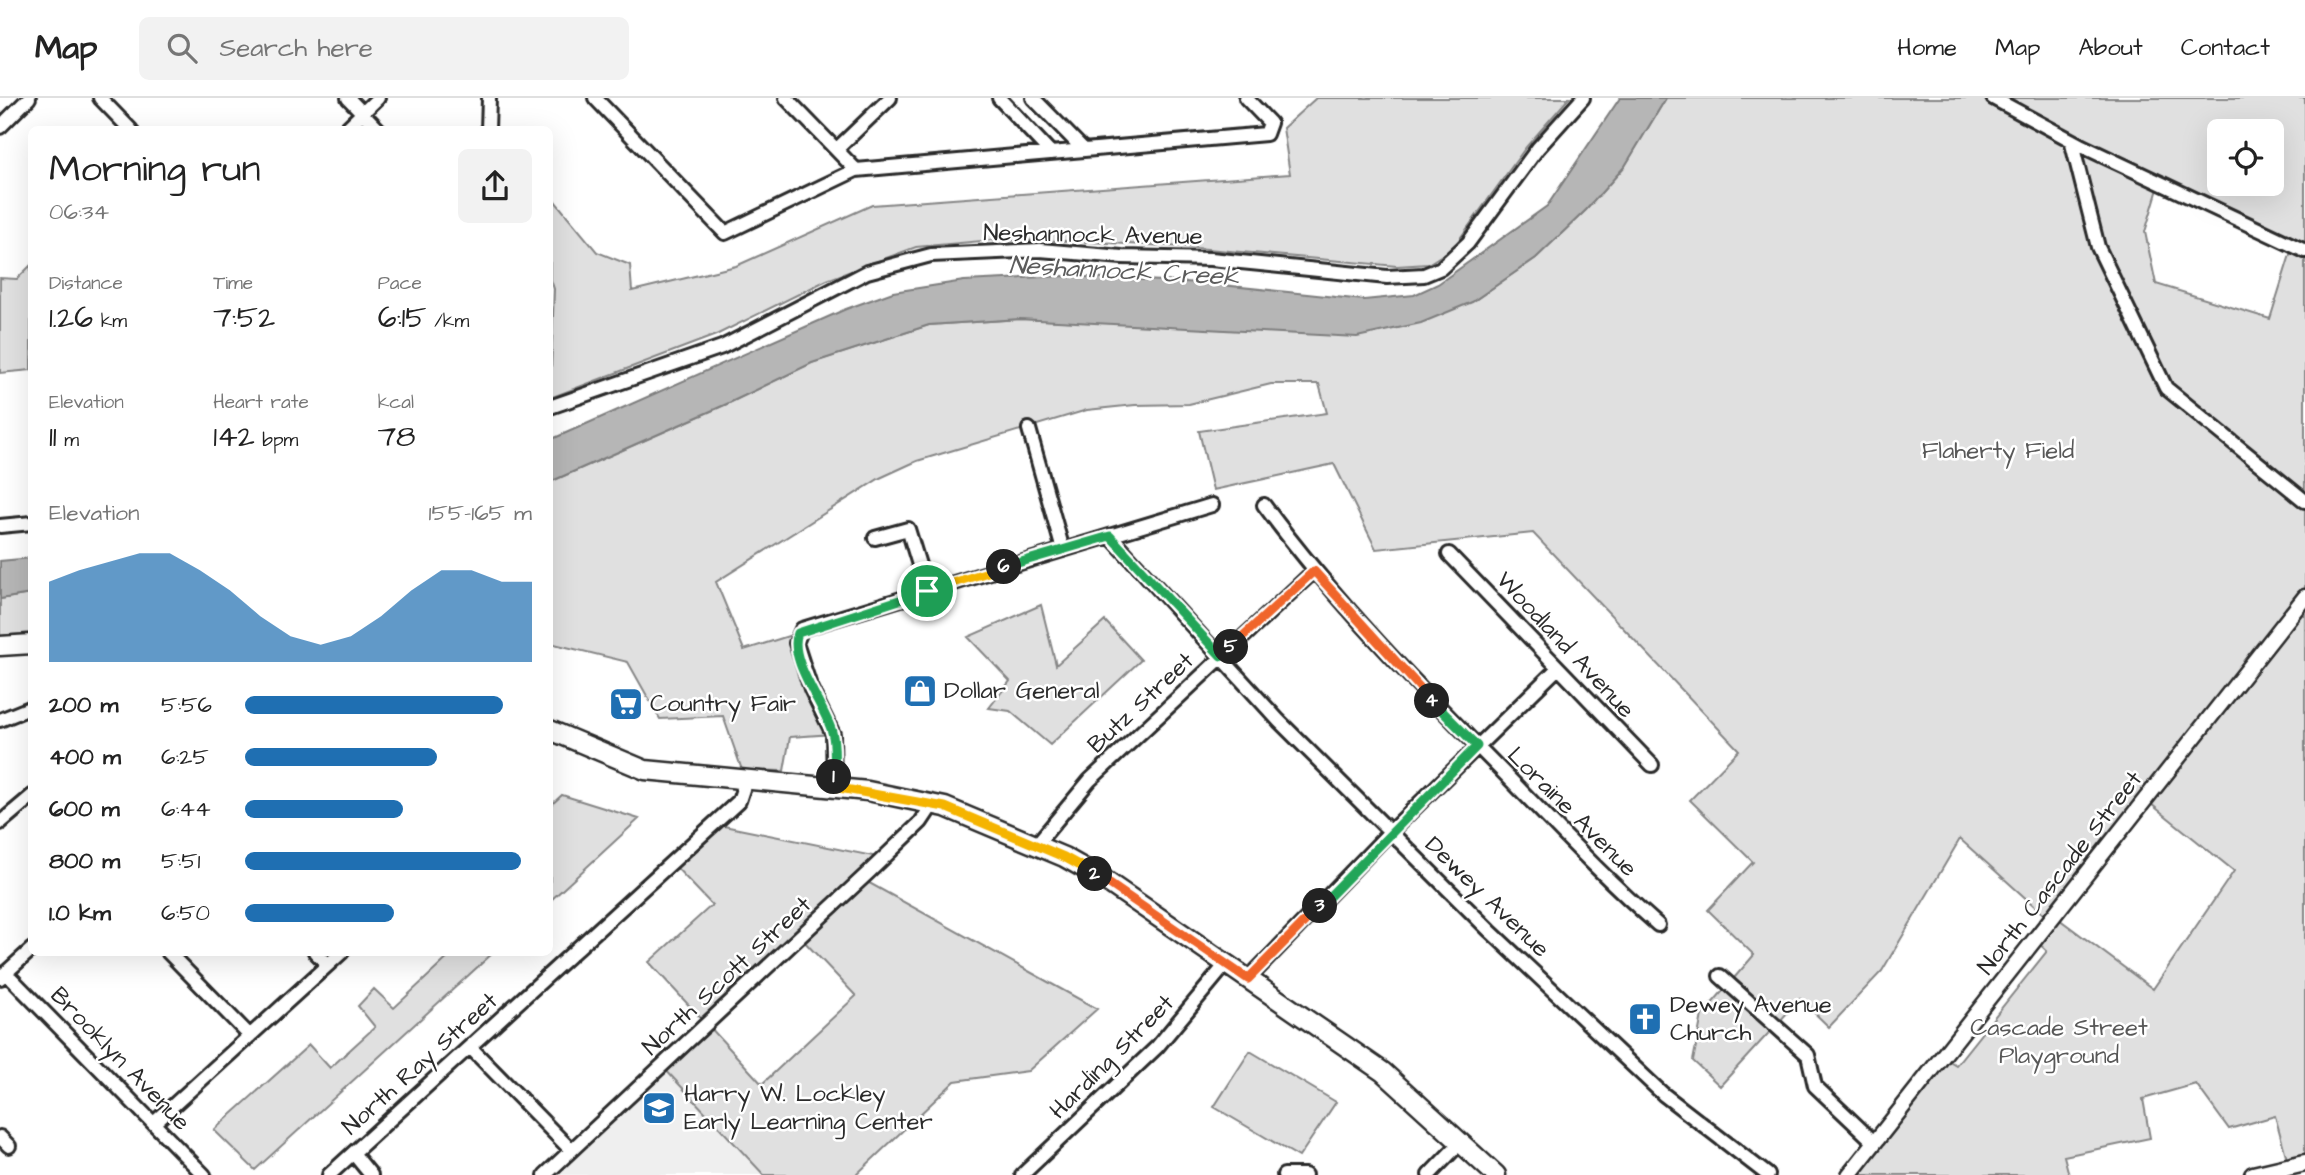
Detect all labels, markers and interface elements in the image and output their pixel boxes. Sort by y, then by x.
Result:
search box [139,17,629,80]
text: Map [35,25,97,71]
icon: search [163,29,201,67]
text: Search here [219,30,373,66]
text: Home [1897,31,1957,65]
text: Map [1995,31,2040,65]
text: About [2078,31,2143,65]
text: Contact [2181,31,2270,65]
map controls [2207,119,2284,196]
button: locate [2207,119,2284,196]
text: Morning run [49,144,261,196]
button: share [458,149,532,223]
text: 06:34 [49,196,109,228]
street label: Neshannock Avenue [983,216,1203,254]
water label: Neshannock Creek [1008,247,1241,295]
text: Distance [49,270,123,297]
text: Time [213,270,253,297]
text: Pace [378,270,422,297]
text: 1.26 [49,297,93,339]
text: 7:52 [213,297,275,339]
text: 6:15 [378,297,427,339]
text: km [93,308,127,335]
text: /km [427,308,469,335]
text: Elevation [49,389,124,416]
text: Heart rate [213,389,309,416]
text: kcal [378,389,414,416]
text: 11 [49,416,57,458]
text: 142 [213,416,255,458]
text: 78 [378,416,416,458]
text: m [57,427,79,454]
text: bpm [255,427,298,454]
park label: Flaherty Field [1922,434,2074,469]
text: Elevation [49,497,140,529]
text: 155–165 m [429,497,532,529]
pin: 6 [986,550,1021,584]
text: 6 [998,553,1009,580]
pin [897,561,957,621]
street label: Woodland Avenue [1488,564,1642,726]
icon: arrive [908,572,946,610]
pin: 5 [1214,630,1248,664]
text: 5 [1224,633,1237,660]
street label: Butz Street [1080,645,1202,761]
shop icon: Dollar General [901,672,939,710]
place label: Dollar General [944,674,1099,708]
pin: 4 [1414,684,1450,718]
supermarket icon: Country Fair [607,685,645,723]
place label: Country Fair [650,687,796,722]
text: 4 [1425,687,1438,714]
text: 200 m [49,689,118,721]
text: 5:56 [161,689,212,721]
street label: Loraine Avenue [1499,739,1645,885]
text: 400 m [49,741,121,773]
text: 6:25 [161,741,209,773]
pin: 1 [816,760,852,794]
text: 1 [832,763,835,790]
street label: North Cascade Street [1969,764,2151,982]
text: 600 m [49,793,120,825]
text: 6:44 [161,793,211,825]
street label: Dewey Avenue [1416,829,1557,966]
text: 800 m [49,845,120,877]
text: 5:51 [161,845,200,877]
pin: 2 [1078,856,1112,892]
text: 2 [1089,860,1100,887]
street label: North Scott Street [635,888,819,1064]
pin: 3 [1302,888,1338,924]
text: 3 [1315,892,1324,919]
text: 1.0 km [49,897,111,929]
text: 6:50 [161,897,210,929]
street label: Brooklyn Avenue [42,979,198,1139]
street label: North Ray Street [335,985,506,1144]
street label: Harding Street [1042,987,1183,1128]
place label: Dewey Avenue Church [1670,988,1832,1050]
church icon: Dewey Avenue Church [1626,1000,1664,1038]
park label: Cascade Street Playground [1970,1011,2148,1074]
place label: Harry W. Lockley Early Learning Center [684,1077,933,1140]
school or university icon: Harry W. Lockley Early Learning Center [640,1089,678,1127]

